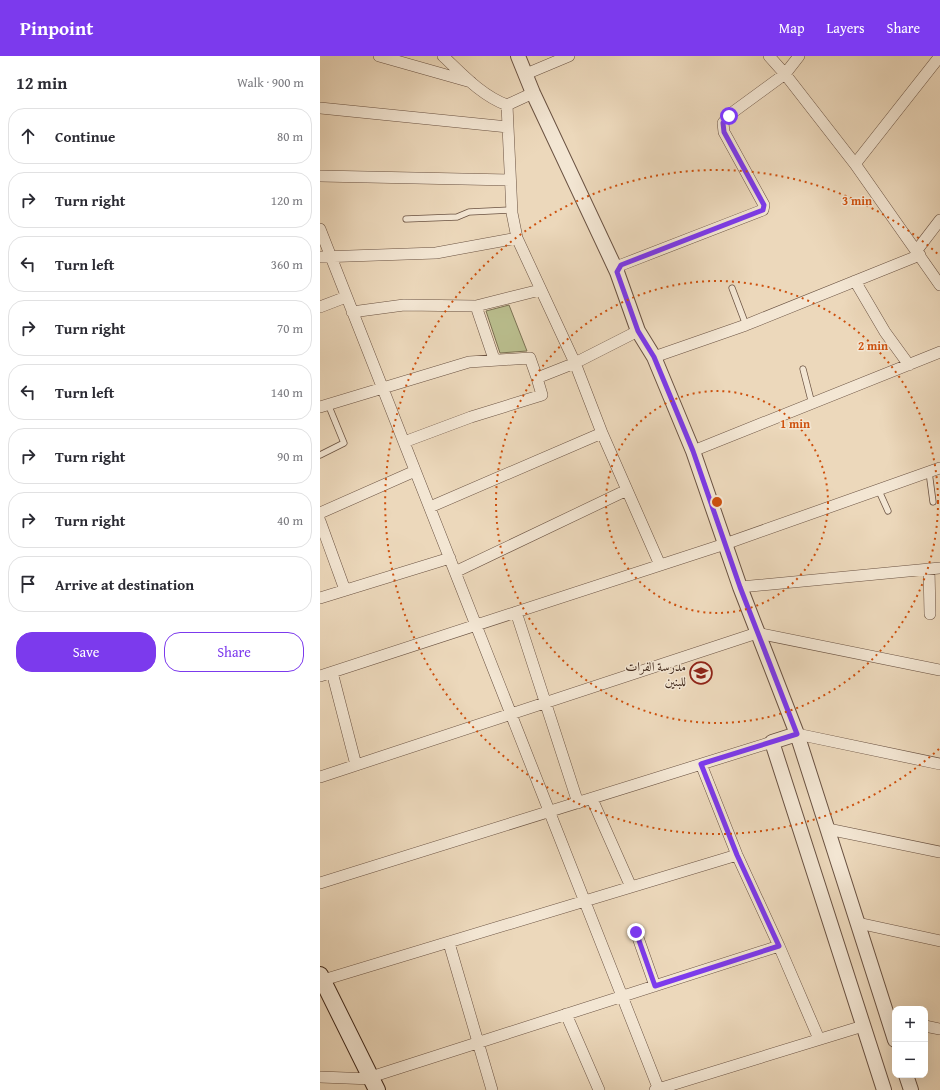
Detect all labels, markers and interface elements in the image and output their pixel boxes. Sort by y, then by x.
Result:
text: Pinpoint [20,14,93,42]
text: Map [779,18,805,38]
text: Layers [827,18,865,38]
text: Share [887,18,920,38]
text: 12 min [16,70,67,95]
text: Walk · 900 m [237,73,304,92]
route start [720,107,738,125]
icon: ahead [17,125,39,147]
text: Continue [55,126,116,147]
text: 80 m [277,127,303,146]
icon: right [17,189,39,211]
text: Turn right [55,190,126,211]
text: 120 m [271,191,303,210]
text: 3 min [842,192,872,209]
icon: left [17,253,39,275]
text: Turn left [55,254,114,275]
text: 360 m [271,255,303,274]
icon: right [17,317,39,339]
text: Turn right [55,318,126,339]
text: 70 m [277,319,303,338]
text: 2 min [858,337,888,354]
icon: left [17,381,39,403]
text: Turn left [55,382,114,403]
text: 140 m [271,383,303,402]
text: 1 min [780,415,810,432]
icon: right [17,445,39,467]
text: Turn right [55,446,126,467]
text: 90 m [277,447,303,466]
centre of rings [710,495,724,509]
icon: right [17,509,39,531]
text: Turn right [55,510,126,531]
text: 40 m [277,511,303,530]
icon: arrive [17,573,39,595]
text: Arrive at destination [55,574,194,595]
button: Save [16,632,156,672]
button: Share [164,632,304,672]
place label: مدرسة الفرات للبنين [625,657,686,691]
school or university icon: مدرسة الفرات للبنين [688,660,714,686]
route end [627,923,645,941]
map controls [892,1006,928,1078]
button: + [892,1006,928,1042]
button: − [892,1042,928,1078]

